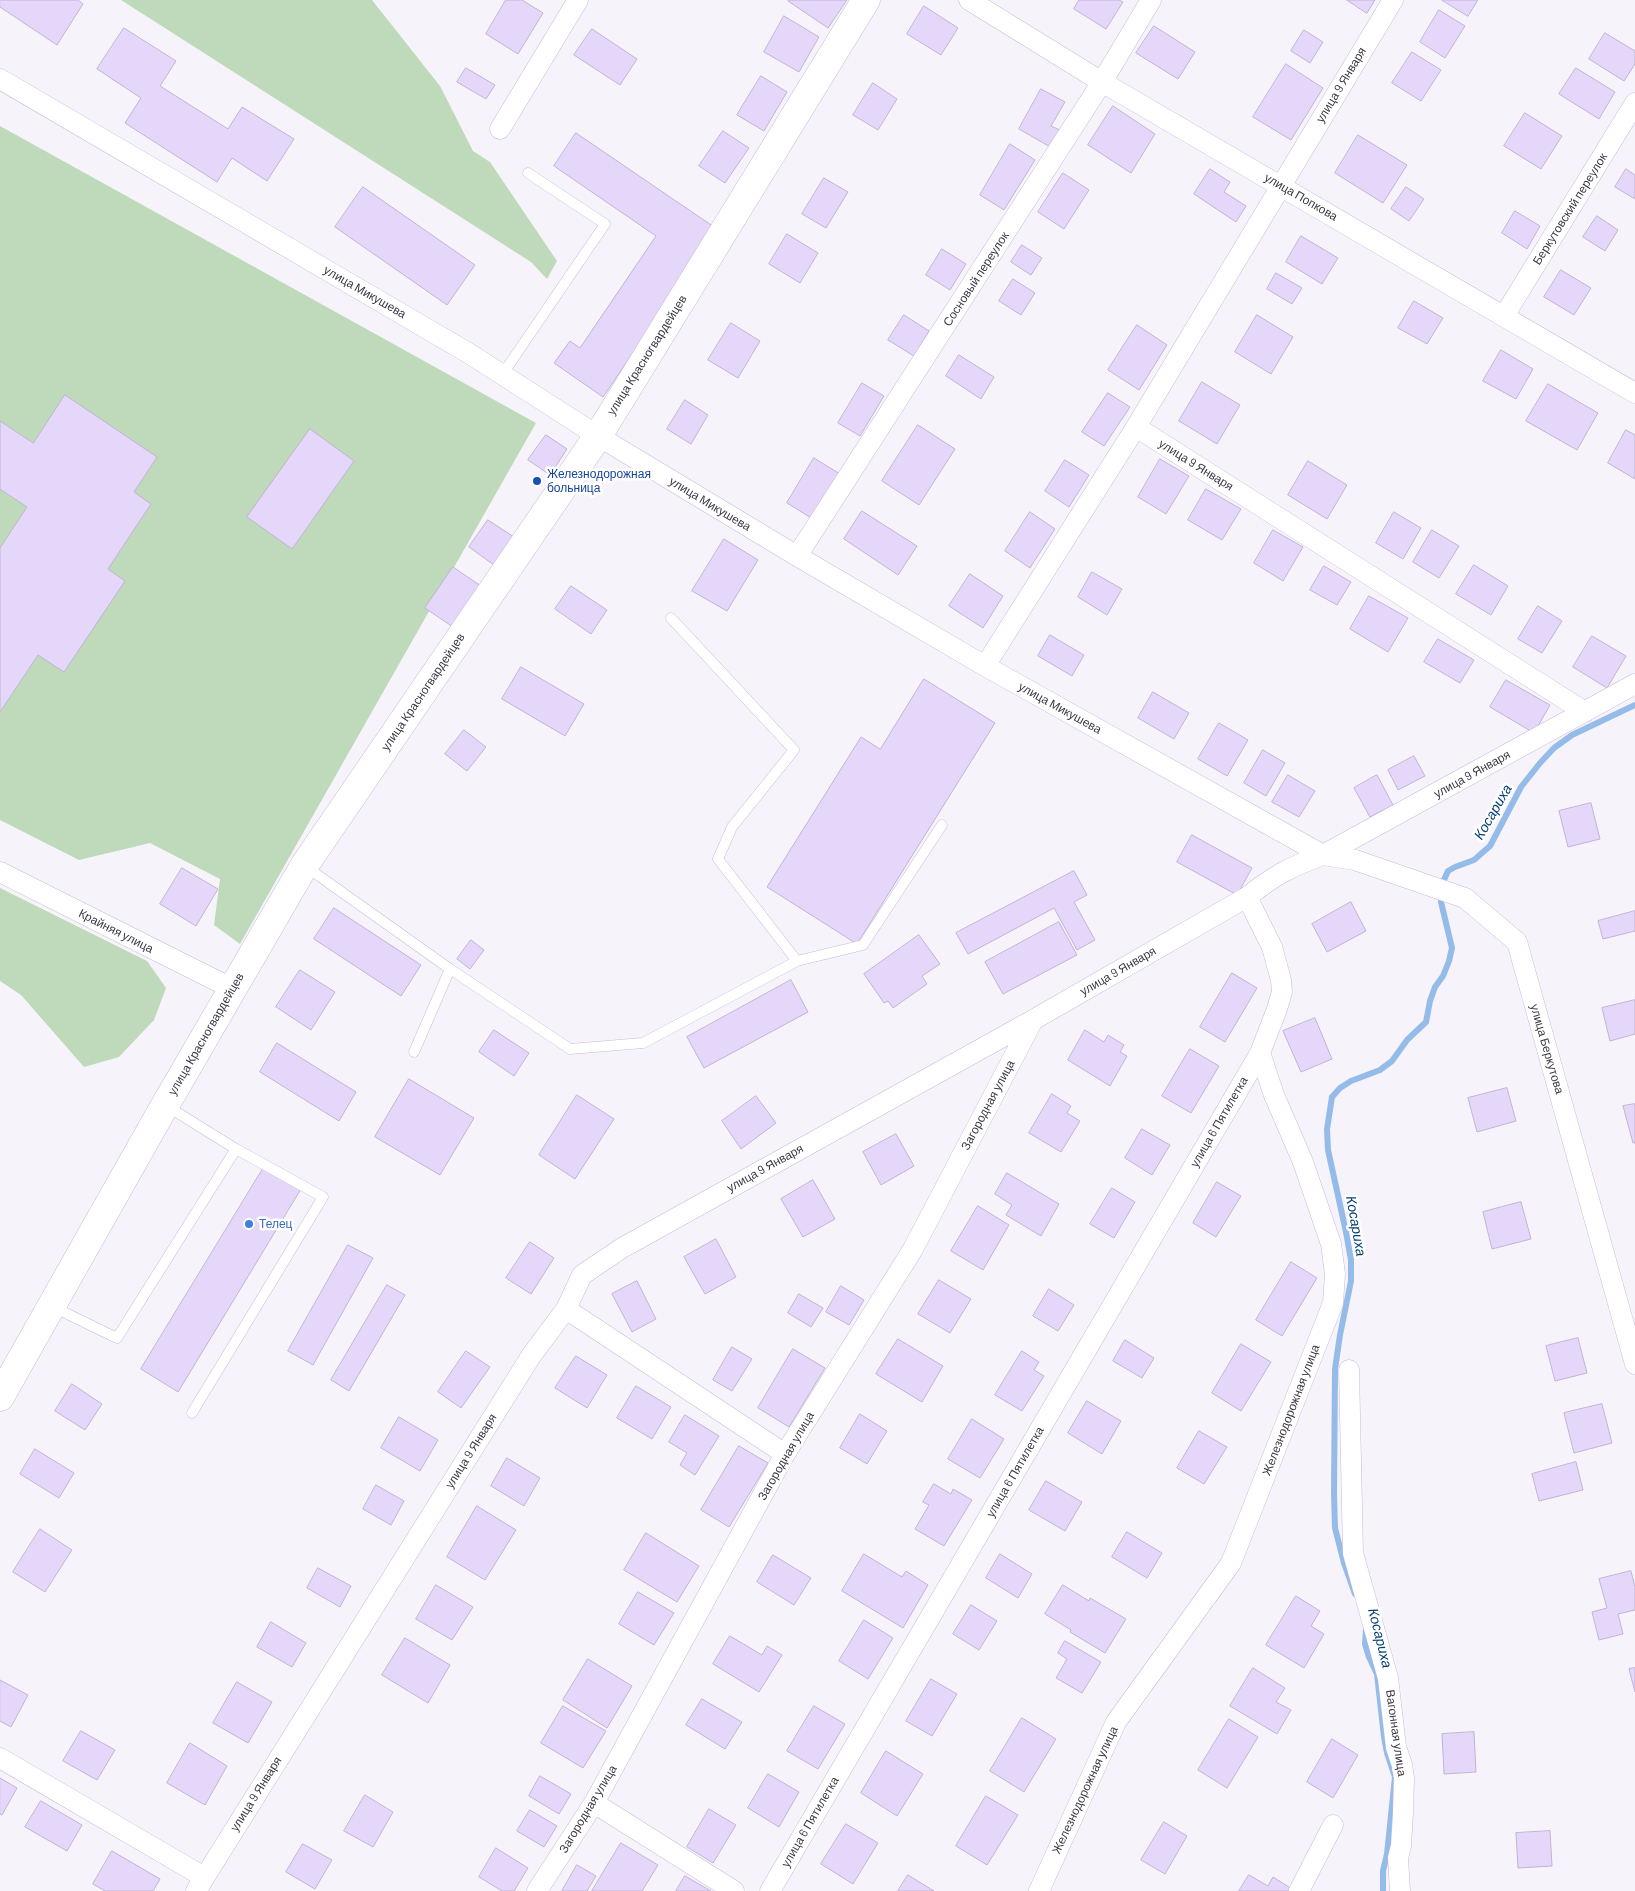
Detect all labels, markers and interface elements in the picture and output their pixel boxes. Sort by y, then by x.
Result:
street label: улица 9 Января [1313,45,1369,125]
street label: Беркутовский переулок [1530,150,1610,268]
street label: улица Попкова [1262,170,1340,224]
street label: Сосновый переулок [940,229,1012,329]
street label: улица Микушева [321,263,409,321]
street label: улица Красногвардейцев [604,292,690,418]
street label: улица 9 Января [1156,436,1236,494]
place label: Железнодорожная больница [547,467,651,495]
street label: улица Микушева [667,474,753,534]
marker: Железнодорожная больница [531,475,543,487]
street label: улица Красногвардейцев [378,630,468,754]
street label: улица Микушева [1016,679,1104,737]
street label: улица 9 Января [1431,747,1513,801]
water label: Косариха [1470,781,1516,843]
street label: Крайняя улица [76,906,156,956]
street label: улица 9 Января [1077,943,1159,999]
street label: улица Красногвардейцев [165,970,247,1098]
street label: улица Беркутова [1527,1002,1567,1096]
street label: Загородная улица [958,1057,1018,1153]
street label: улица 6 Пятилетка [1187,1074,1251,1170]
street label: улица 9 Января [724,1141,806,1195]
water label: Косариха [1342,1194,1370,1258]
place label: Телец [259,1217,292,1231]
marker: Телец [243,1218,255,1230]
street label: Железнодорожная улица [1259,1342,1323,1478]
street label: Загородная улица [755,1409,817,1503]
street label: улица 9 Января [442,1411,500,1491]
street label: улица 6 Пятилетка [983,1424,1047,1520]
water label: Косариха [1364,1606,1396,1670]
street label: Вагонная улица [1383,1689,1409,1777]
street label: Железнодорожная улица [1049,1724,1121,1856]
street label: улица 9 Января [227,1754,285,1834]
street label: Загородная улица [556,1762,620,1856]
street label: улица 6 Пятилетка [778,1774,842,1870]

